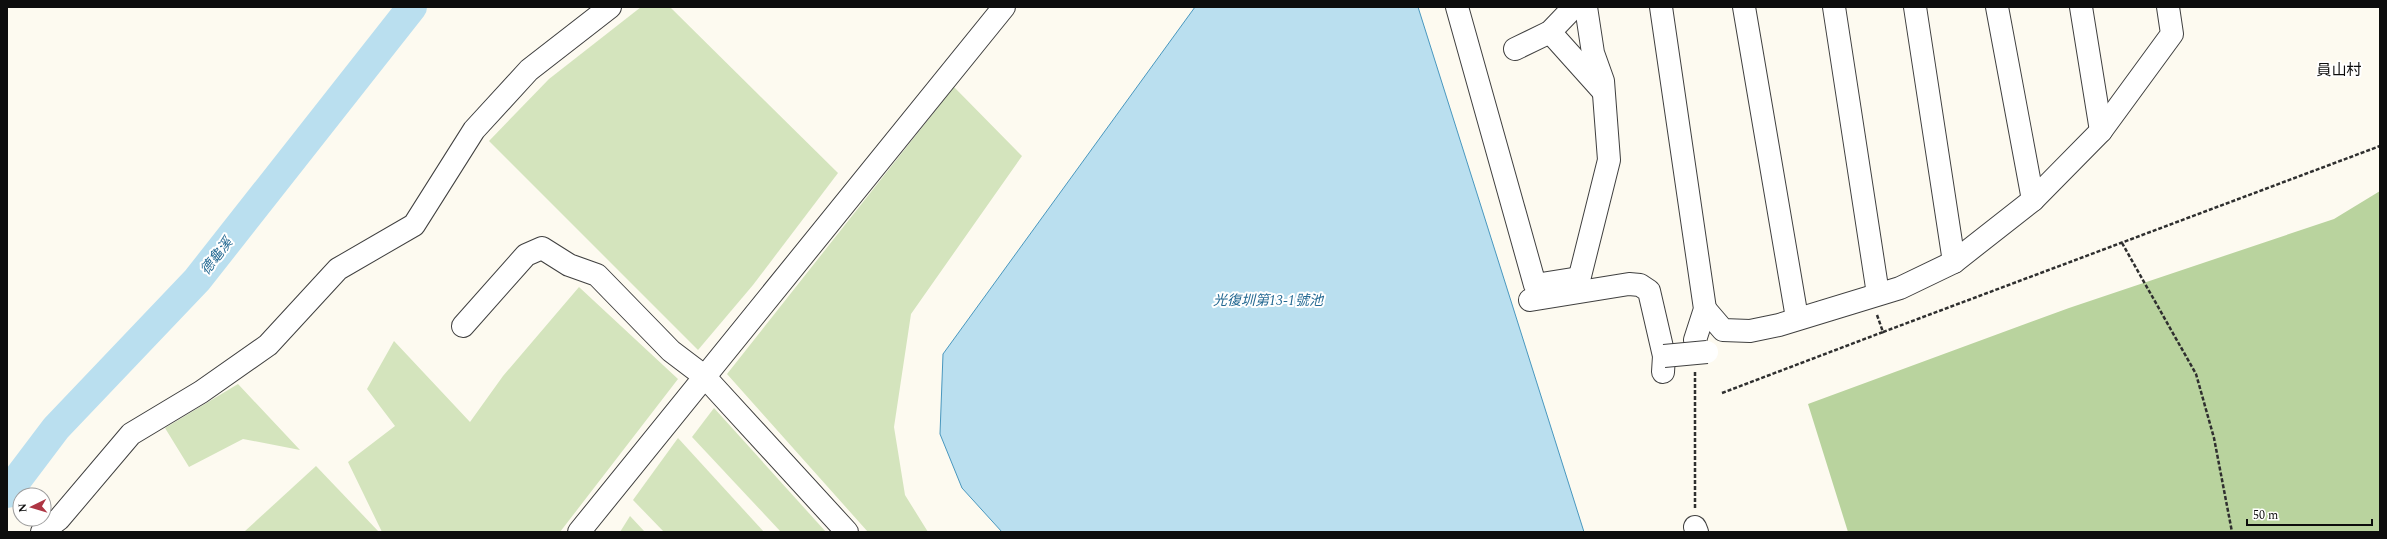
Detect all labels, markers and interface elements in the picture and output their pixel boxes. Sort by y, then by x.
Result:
district label: 員山村 [2316,59,2362,82]
water label: 德龜溪 [195,232,239,279]
water label: 光復圳第13-1號池 [1213,290,1325,311]
north arrow [12,487,52,527]
scale bar [2247,501,2372,527]
text: N [14,503,31,513]
text: 50 m [2253,506,2278,525]

